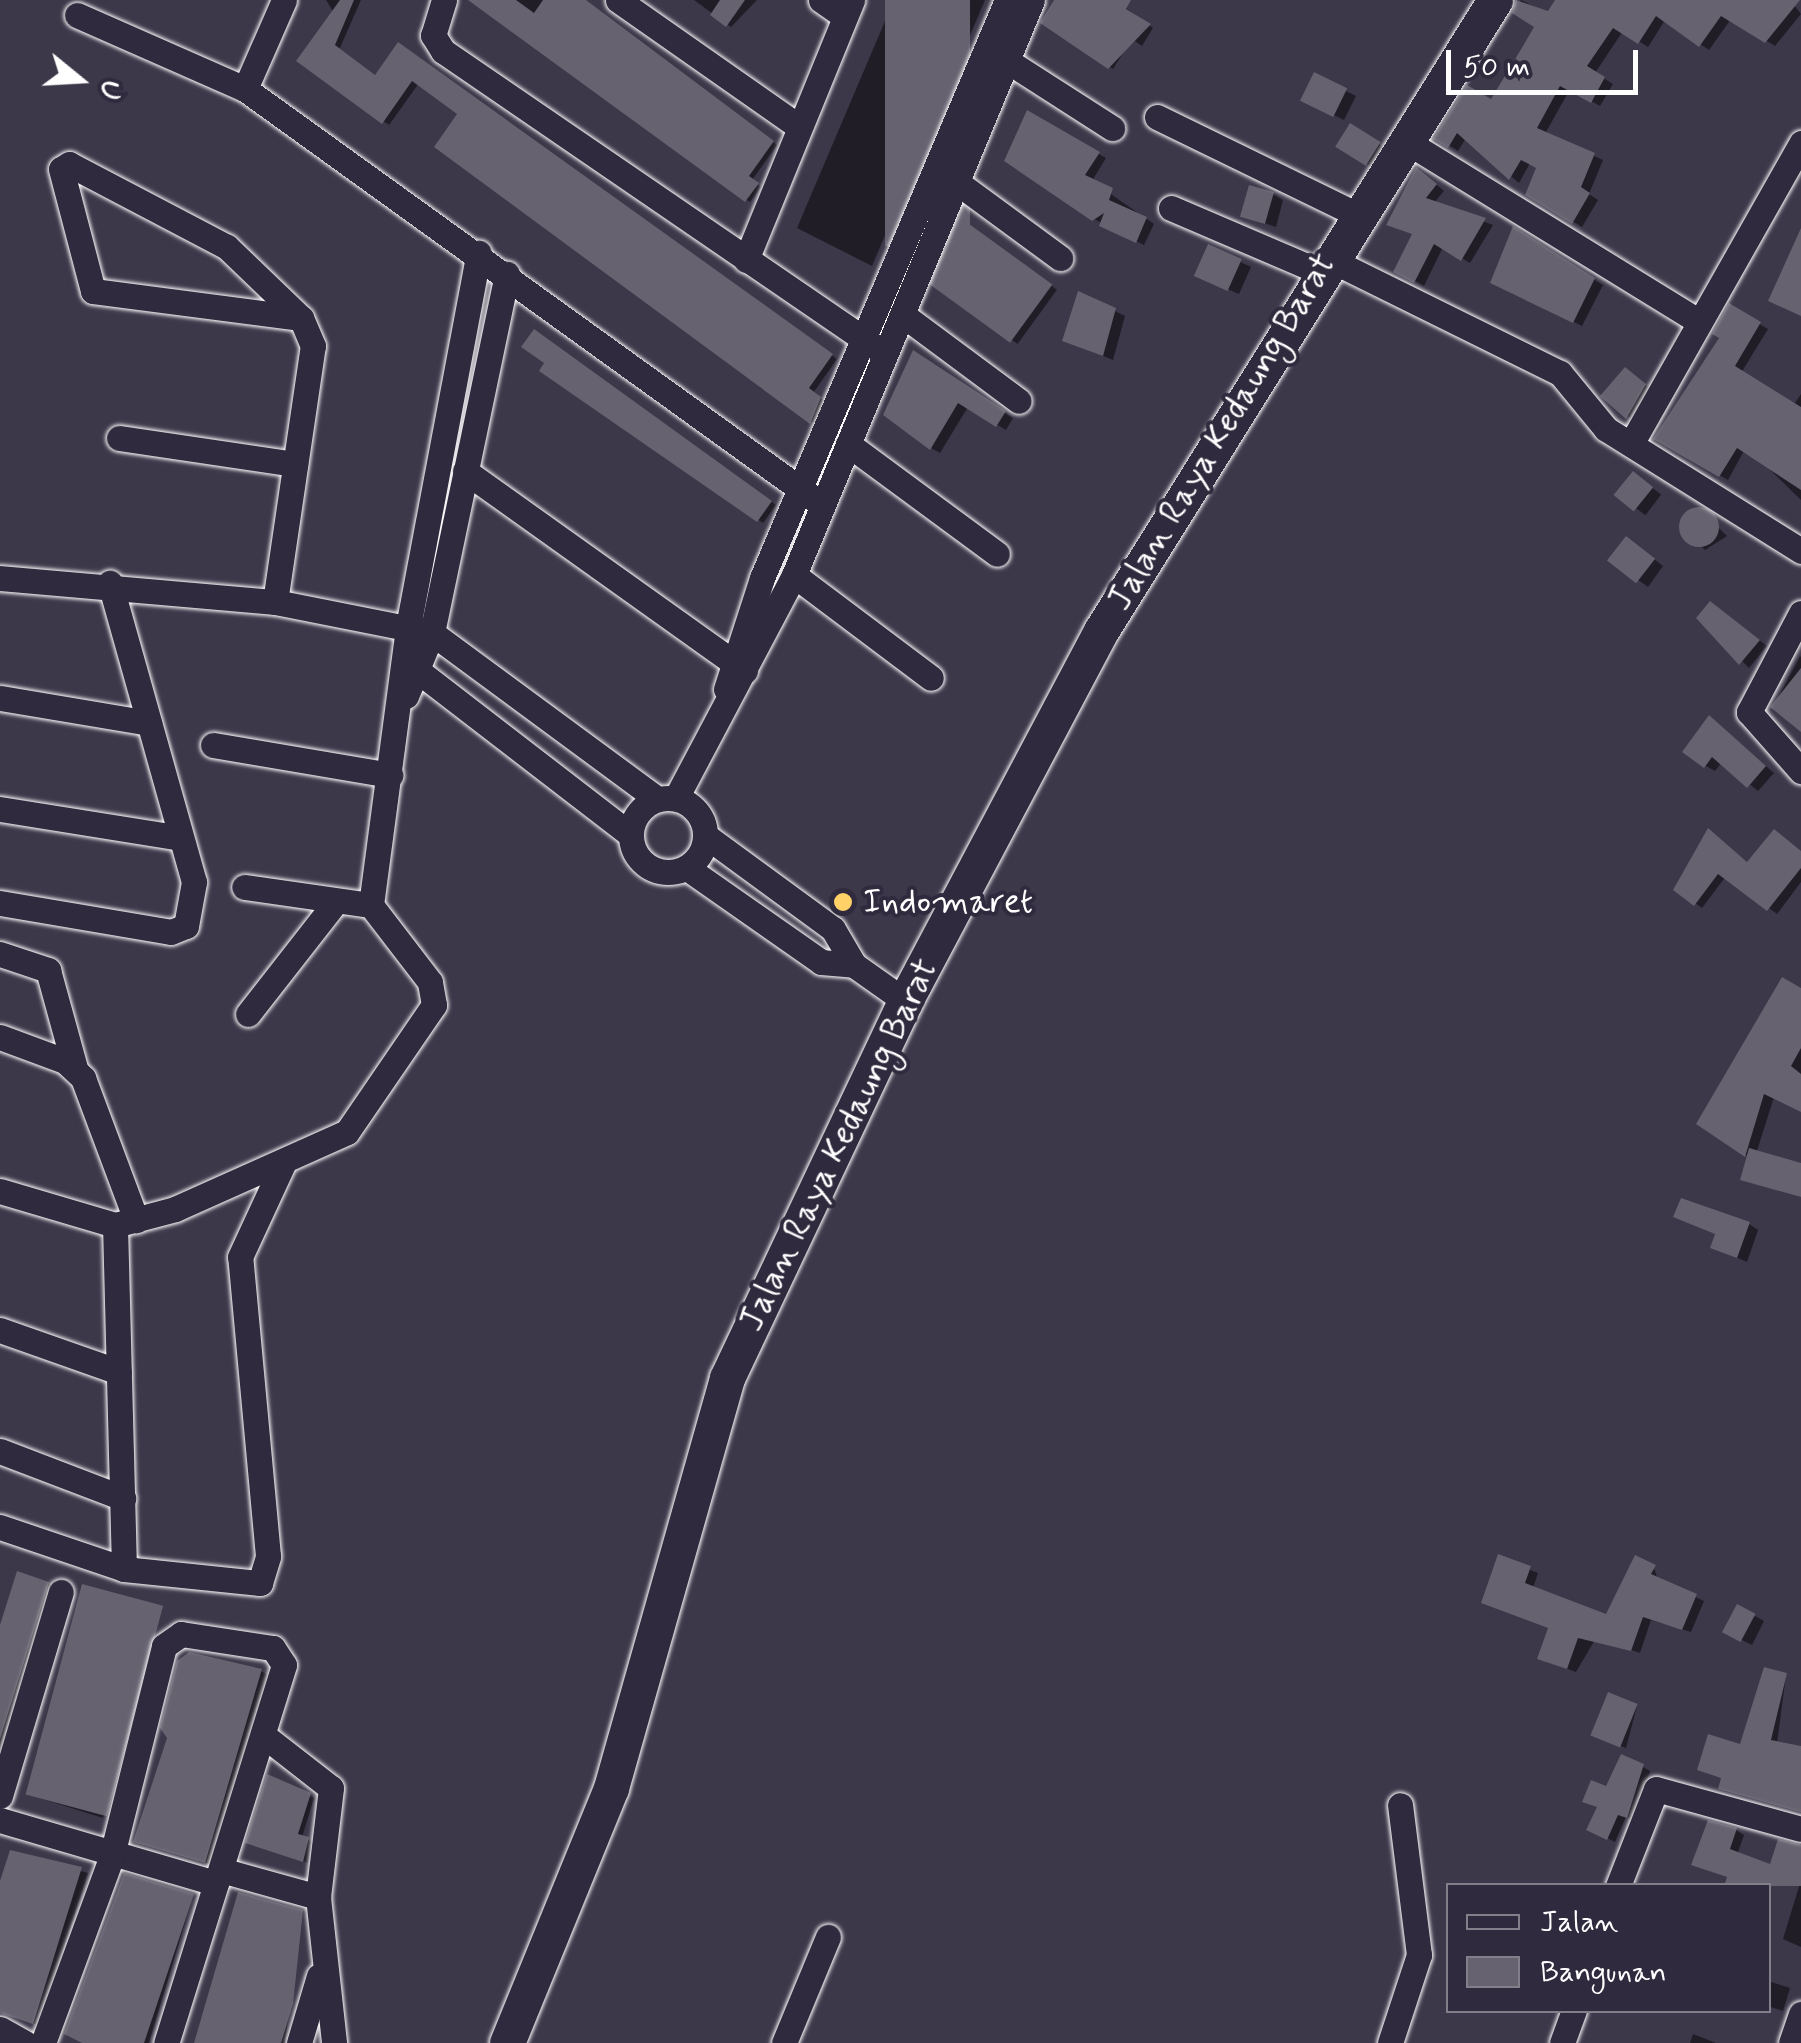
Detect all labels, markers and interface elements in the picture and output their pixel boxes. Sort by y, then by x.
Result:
north arrow [30,30,130,130]
scale bar [1451,30,1644,92]
text: 50 m [1463,48,1530,87]
text: U [89,75,129,104]
street label: Jalan Raya Kedaung Barat [1096,242,1348,622]
place label: Indomaret [863,881,1033,923]
marker: Indomaret [832,891,854,913]
street label: Jalan Raya Kedaung Barat [729,948,949,1342]
legend [1446,1883,1771,2013]
text: Jalan [1540,1903,1618,1942]
text: Bangunan [1540,1953,1667,1992]

